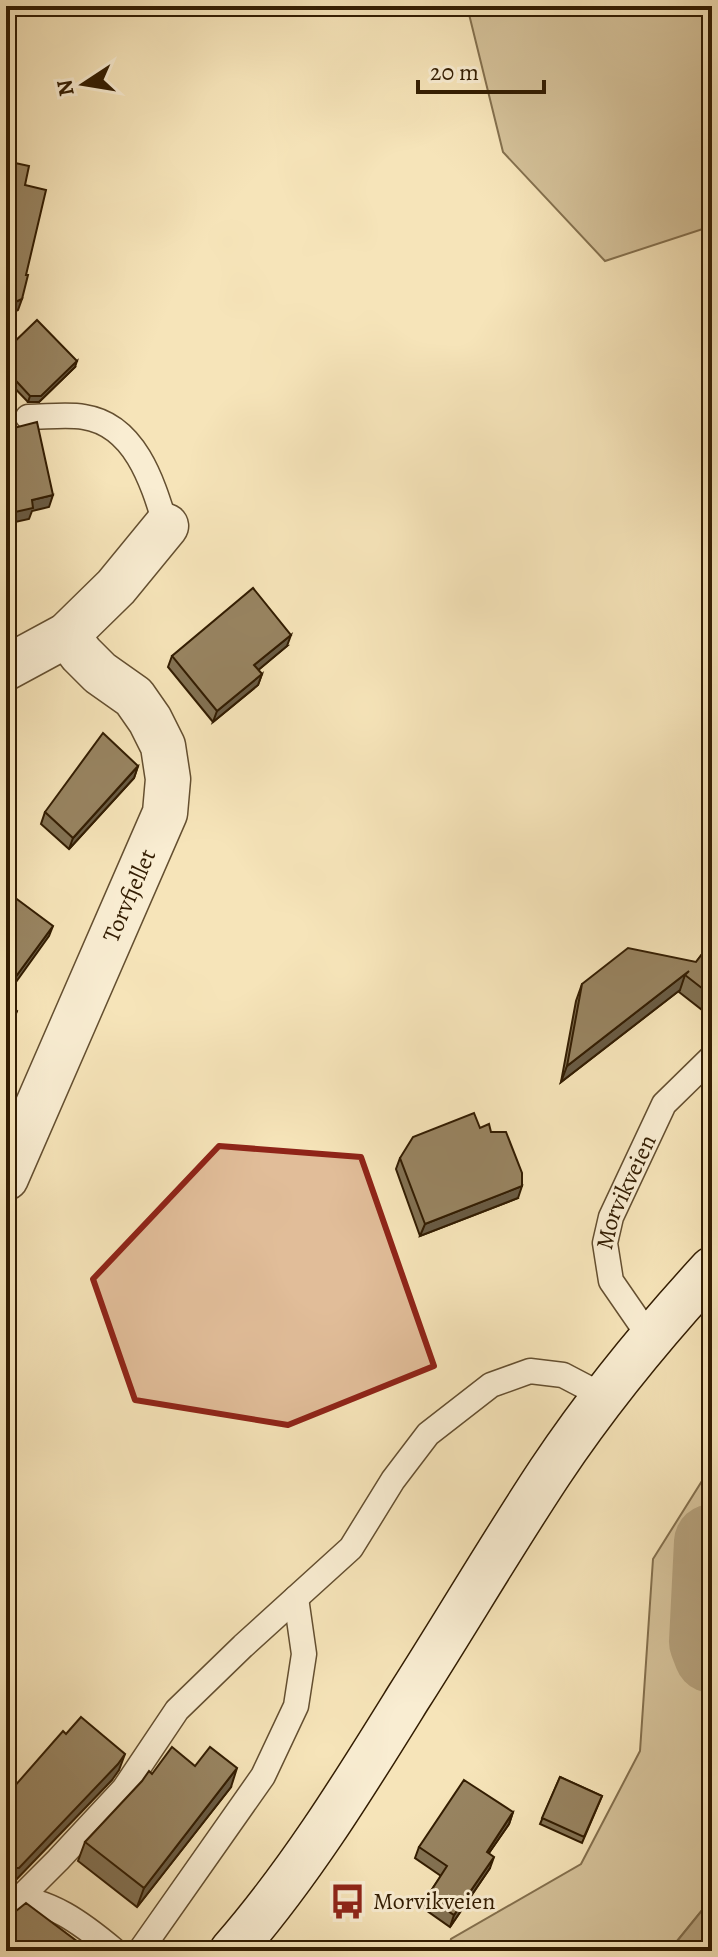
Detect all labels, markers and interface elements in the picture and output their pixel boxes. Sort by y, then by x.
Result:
north arrow [44,44,124,124]
scale bar [418,44,544,94]
text: 20 m [430,56,479,88]
text: N [49,77,82,99]
street label: Torvfjellet [95,844,163,947]
street label: Morvikveien [588,1129,664,1253]
bus stop icon: Morvikveien [328,1882,366,1920]
place label: Morvikveien [373,1885,495,1917]

